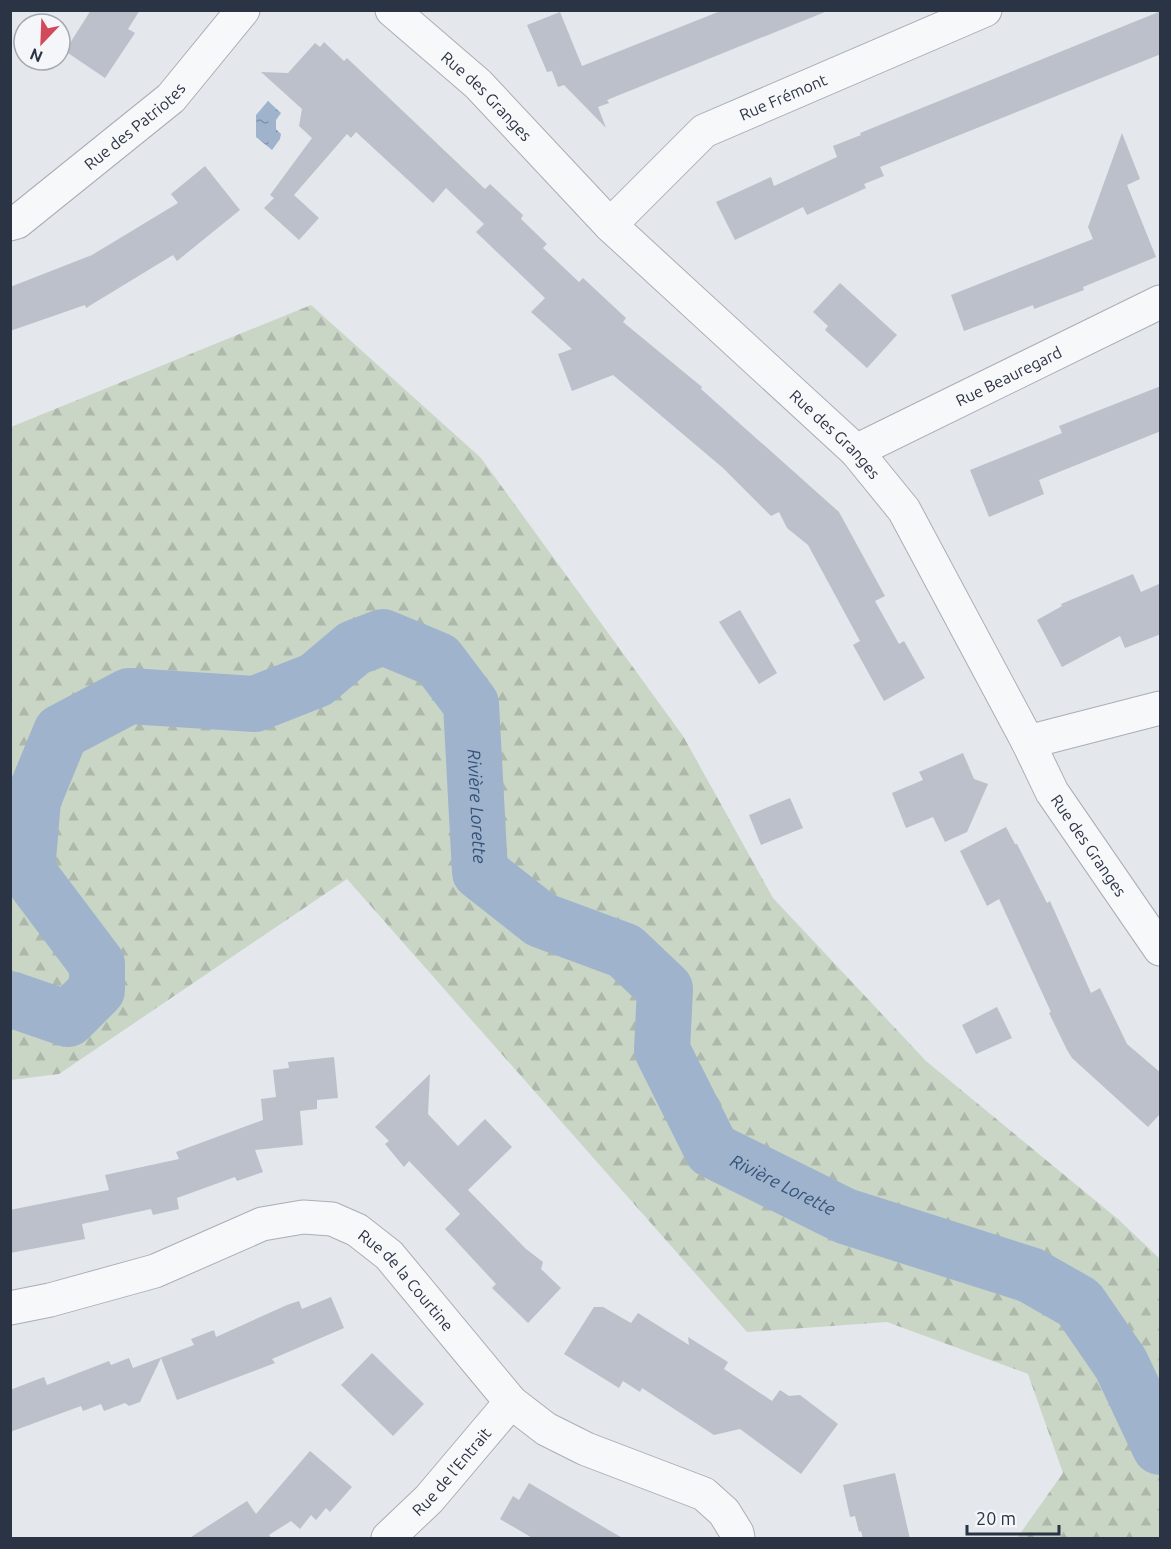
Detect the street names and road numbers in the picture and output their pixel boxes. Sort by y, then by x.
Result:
street label: Rue des Granges [438,48,535,144]
street label: Rue Frémont [737,70,830,124]
street label: Rue des Patriotes [81,79,189,173]
street label: Rue Beauregard [953,343,1065,410]
street label: Rue des Granges [786,386,884,482]
street label: Rue des Granges [1047,791,1130,900]
street label: Rue de la Courtine [355,1226,457,1335]
street label: Rue de l'Entrait [408,1423,495,1519]

